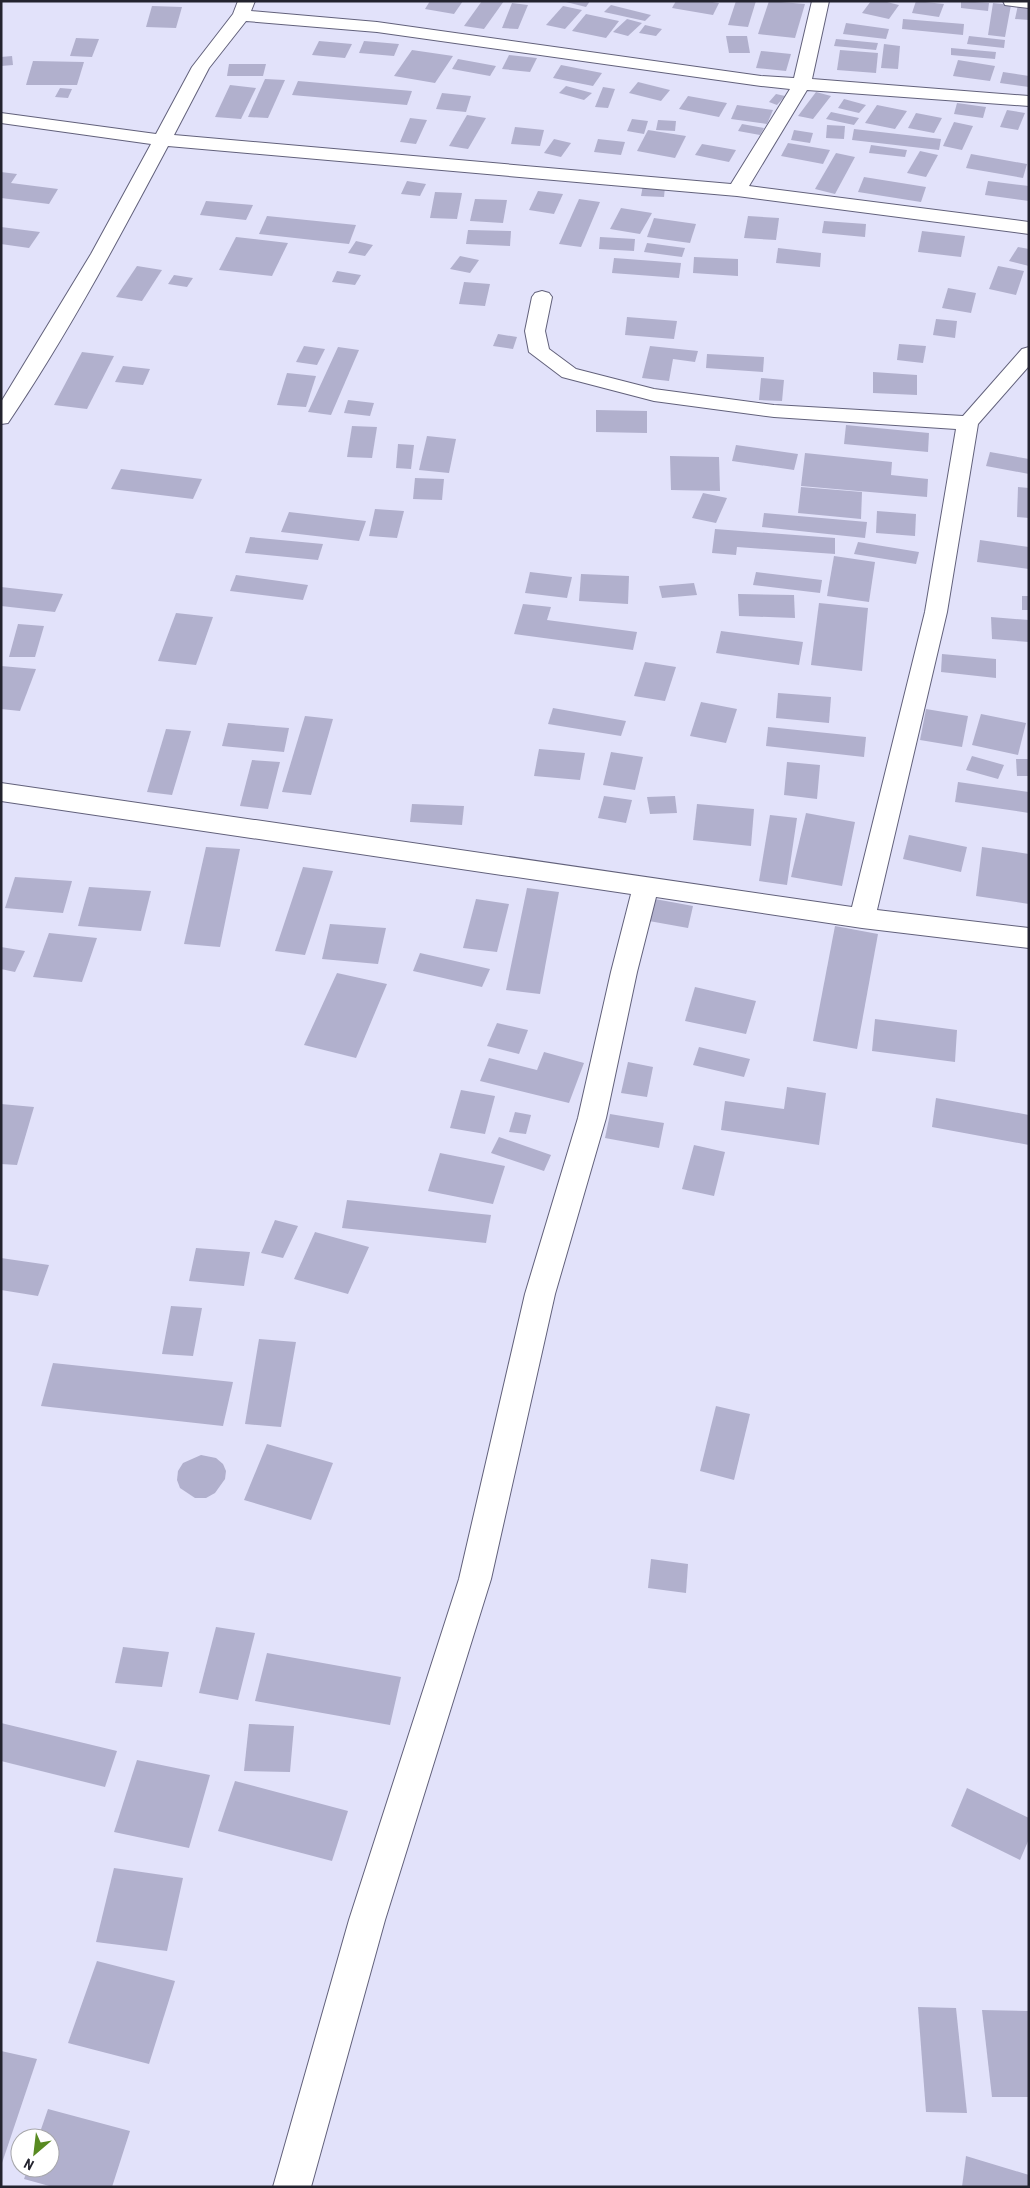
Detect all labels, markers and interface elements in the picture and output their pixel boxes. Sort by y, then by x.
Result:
north arrow [10,2128,60,2178]
text: N [21,2155,36,2174]

